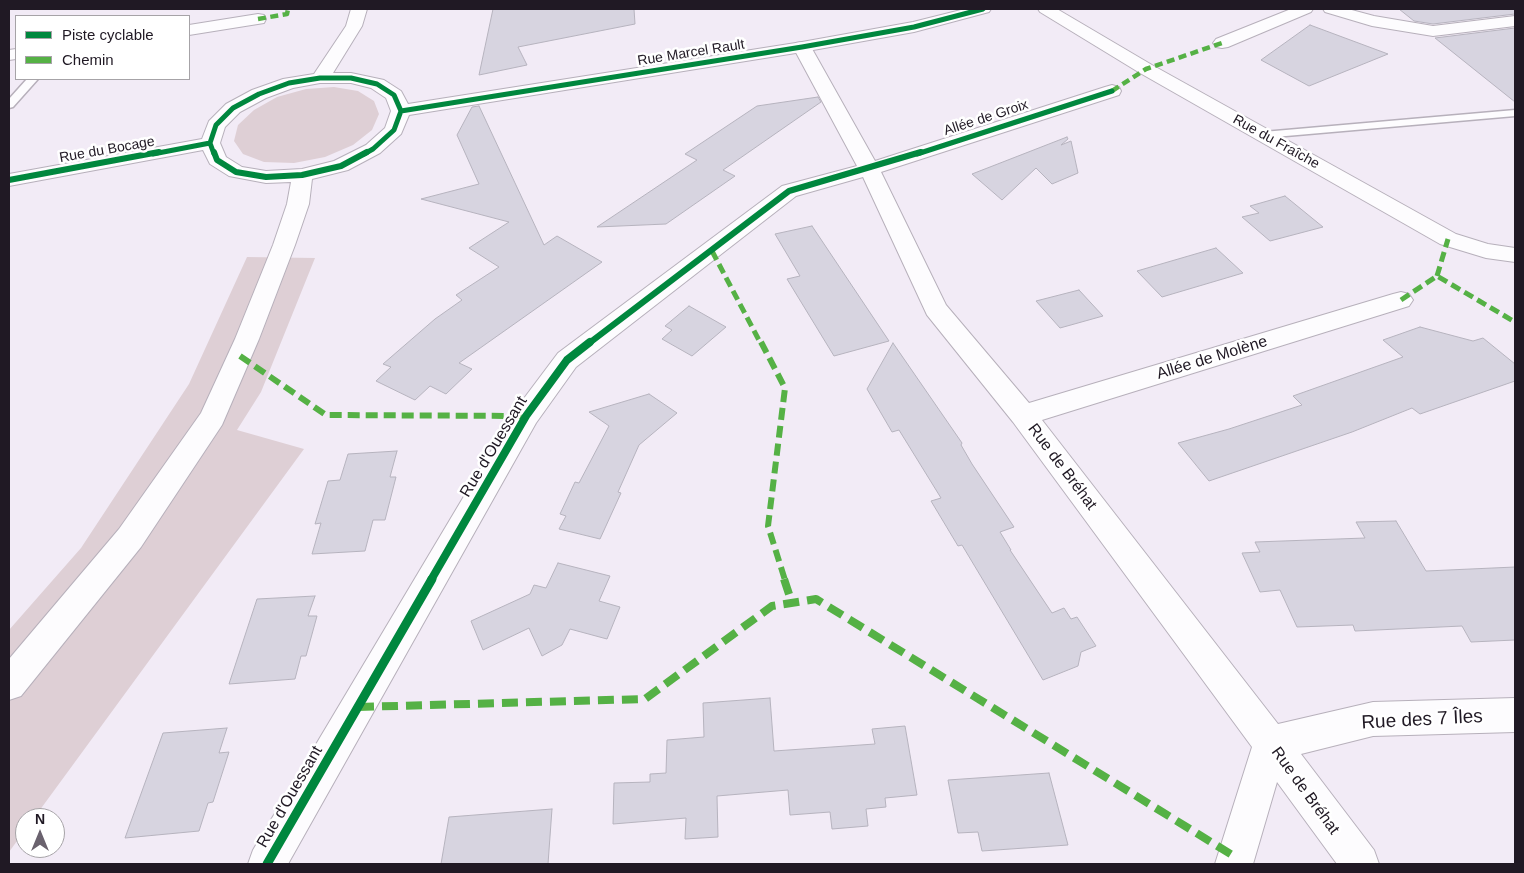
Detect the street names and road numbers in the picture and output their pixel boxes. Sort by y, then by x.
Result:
street label: Rue Marcel Rault [636,36,746,70]
street label: Allée de Groix [942,96,1030,140]
street label: Rue du Fraîche [1230,111,1322,173]
street label: Rue du Bocage [58,133,156,167]
street label: Allée de Molène [1154,332,1270,384]
street label: Rue d'Ouessant [456,393,532,501]
street label: Rue de Bréhat [1023,420,1101,514]
street label: Rue des 7 Îles [1361,705,1483,735]
street label: Rue d'Ouessant [253,743,327,851]
street label: Rue de Bréhat [1267,744,1343,838]

